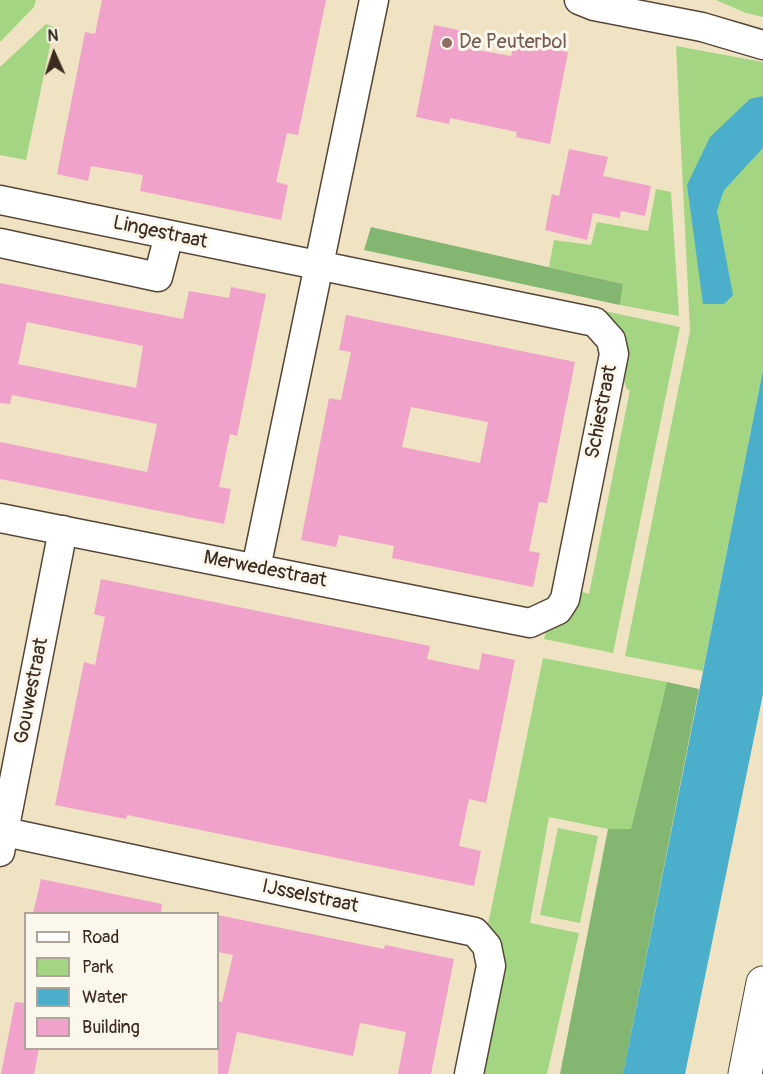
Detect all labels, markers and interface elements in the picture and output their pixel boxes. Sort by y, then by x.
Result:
north arrow [24,24,84,84]
text: N [47,26,59,46]
place label: De Peuterbol [459,31,567,55]
marker: De Peuterbol [440,36,454,50]
street label: Lingestraat [111,211,209,255]
street label: Schiestraat [581,363,623,461]
street label: Merwedestraat [201,546,329,594]
street label: Gouwestraat [10,636,54,746]
street label: IJsselstraat [260,875,360,919]
legend [24,912,219,1050]
text: Road [82,926,119,949]
text: Park [82,956,114,979]
text: Water [82,986,128,1009]
text: Building [82,1016,140,1039]

